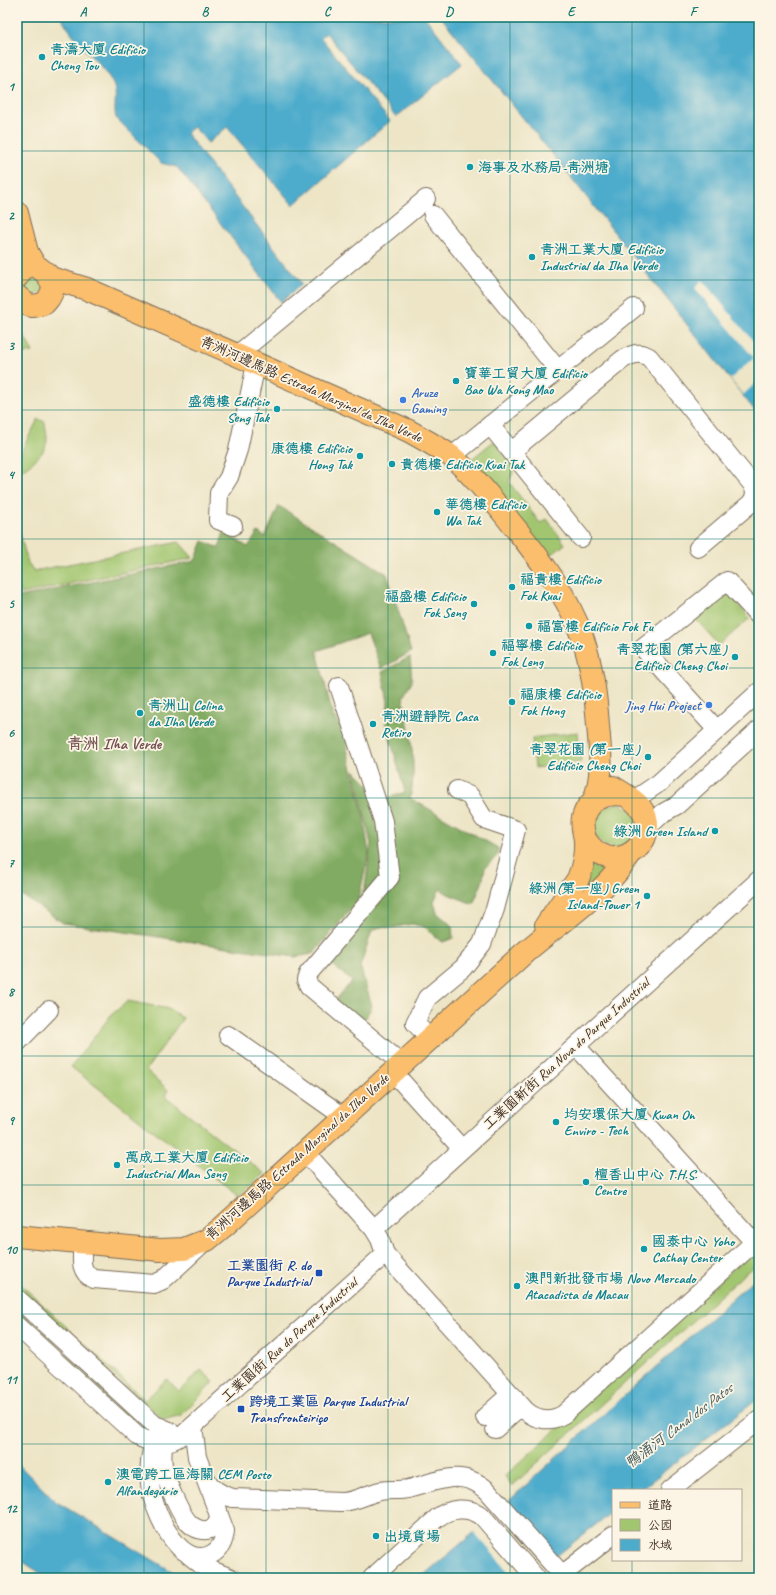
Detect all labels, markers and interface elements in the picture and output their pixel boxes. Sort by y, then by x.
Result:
text: A [80,4,88,20]
text: B [202,4,210,20]
text: C [324,4,332,20]
text: D [445,4,454,20]
text: E [568,4,577,20]
text: F [690,4,699,20]
place label: 青濤大廈 Edifício Cheng Tou [50,41,147,74]
marker: 青濤大廈 Edifício Cheng Tou [37,52,47,62]
text: 1 [8,79,16,95]
place label: 海事及水務局-青洲塘 [478,159,609,176]
marker: 海事及水務局-青洲塘 [465,162,475,172]
text: 2 [8,208,15,224]
place label: 青洲工業大廈 Edifício Industrial da Ilha Verde [540,241,665,274]
marker: 青洲工業大廈 Edifício Industrial da Ilha Verde [527,252,537,262]
street label: 青洲河邊馬路 Estrada Marginal da Ilha Verde [198,332,426,446]
text: 3 [8,338,15,354]
place label: 寶華工貿大廈 Edifício Bao Wa Kong Mao [464,365,589,398]
marker: 寶華工貿大廈 Edifício Bao Wa Kong Mao [451,376,461,386]
place label: Aruze Gaming [411,384,447,417]
place label: 盛德樓 Edifício Seng Tak [188,393,271,426]
marker: Aruze Gaming [398,395,408,405]
marker: 盛德樓 Edifício Seng Tak [272,404,282,414]
place label: 康德樓 Edifício Hong Tak [271,440,354,473]
marker: 康德樓 Edifício Hong Tak [355,451,365,461]
place label: 貴德樓 Edifício Kuai Tak [400,456,526,473]
marker: 貴德樓 Edifício Kuai Tak [387,459,397,469]
text: 4 [8,467,16,483]
place label: 華德樓 Edifício Wa Tak [445,496,528,529]
marker: 華德樓 Edifício Wa Tak [432,507,442,517]
place label: 福貴樓 Edifício Fok Kuai [520,571,603,604]
marker: 福貴樓 Edifício Fok Kuai [507,582,517,592]
place label: 福盛樓 Edifício Fok Seng [385,588,468,621]
text: 5 [8,596,15,612]
marker: 福盛樓 Edifício Fok Seng [469,599,479,609]
place label: 福富樓 Edifício Fok Fu [537,618,655,635]
marker: 福富樓 Edifício Fok Fu [524,621,534,631]
place label: 福寧樓 Edifício Fok Leng [501,637,584,670]
place label: 青翠花園 (第六座) Edifício Cheng Choi [616,641,729,674]
marker: 福寧樓 Edifício Fok Leng [488,648,498,658]
marker: 青翠花園 (第六座) Edifício Cheng Choi [730,652,740,662]
place label: 福康樓 Edifício Fok Hong [520,686,603,719]
place label: 青洲山 Colina da Ilha Verde [148,697,224,730]
marker: 福康樓 Edifício Fok Hong [507,697,517,707]
place label: Jing Hui Project [624,697,702,714]
marker: Jing Hui Project [704,700,714,710]
marker: 青洲山 Colina da Ilha Verde [135,708,145,718]
place label: 青洲避靜院 Casa Retiro [381,708,479,741]
marker: 青洲避靜院 Casa Retiro [368,719,378,729]
text: 6 [8,725,15,741]
district label: 青洲 Ilha Verde [67,734,163,754]
place label: 青翠花園 (第一座) Edifício Cheng Choi [529,741,642,774]
marker: 青翠花園 (第一座) Edifício Cheng Choi [643,752,653,762]
place label: 綠洲 Green Island [613,823,709,840]
marker: 綠洲 Green Island [710,826,720,836]
text: 7 [8,855,15,871]
place label: 綠洲(第一座) Green Island-Tower 1 [529,880,641,913]
marker: 綠洲(第一座) Green Island-Tower 1 [642,891,652,901]
street label: 工業園新街 Rua Nova do Parque Industrial [479,973,655,1133]
text: 8 [8,984,16,1000]
street label: 青洲河邊馬路 Estrada Marginal da Ilha Verde [202,1069,393,1244]
place label: 均安環保大廈 Kwan On Enviro - Tech [564,1106,696,1139]
text: 9 [8,1113,15,1129]
marker: 均安環保大廈 Kwan On Enviro - Tech [551,1117,561,1127]
place label: 萬成工業大廈 Edifício Industrial Man Seng [125,1149,250,1182]
marker: 萬成工業大廈 Edifício Industrial Man Seng [112,1160,122,1170]
place label: 檀香山中心 T.H.S. Centre [594,1166,697,1199]
marker: 檀香山中心 T.H.S. Centre [581,1177,591,1187]
place label: 國泰中心 Yoho Cathay Center [652,1233,736,1266]
text: 10 [5,1242,18,1258]
marker: 國泰中心 Yoho Cathay Center [639,1244,649,1254]
place label: 工業園街 R. do Parque Industrial [227,1257,314,1290]
marker: 工業園街 R. do Parque Industrial [314,1268,324,1278]
place label: 澳門新批發市場 Novo Mercado Atacadista de Macau [525,1270,697,1303]
street label: 工業園街 Rua do Parque Industrial [217,1273,363,1406]
marker: 澳門新批發市場 Novo Mercado Atacadista de Macau [512,1281,522,1291]
text: 11 [5,1372,19,1388]
water label: 鴨涌河 Canal dos Patos [622,1378,739,1473]
place label: 跨境工業區 Parque Industrial Transfronteiriço [249,1393,409,1426]
marker: 跨境工業區 Parque Industrial Transfronteiriço [236,1404,246,1414]
place label: 澳電跨工區海關 CEM Posto Alfandegário [116,1466,273,1499]
marker: 澳電跨工區海關 CEM Posto Alfandegário [103,1477,113,1487]
legend [612,1489,742,1561]
text: 道路 [648,1497,672,1513]
text: 12 [5,1501,18,1517]
text: 公园 [648,1517,672,1533]
place label: 出境貨場 [384,1528,440,1545]
marker: 出境貨場 [371,1531,381,1541]
text: 水域 [648,1537,672,1553]

